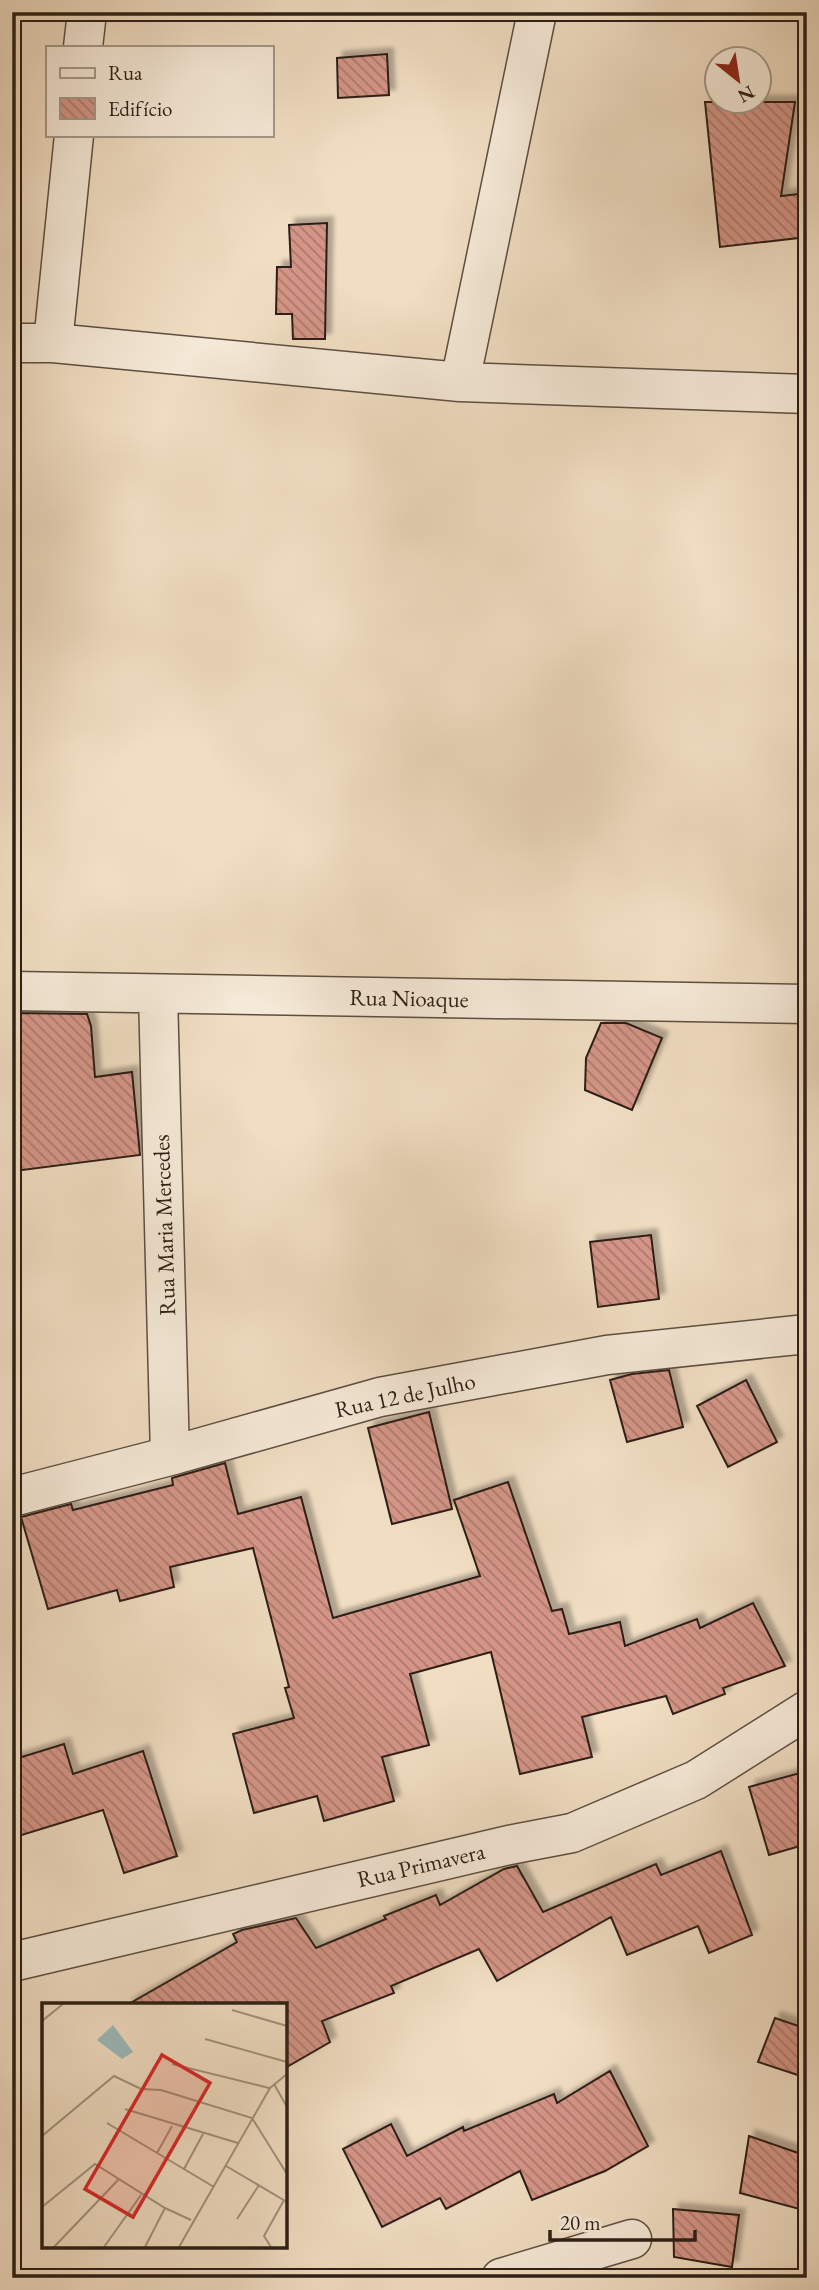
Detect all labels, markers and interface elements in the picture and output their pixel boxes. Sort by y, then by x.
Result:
legend [46,46,273,136]
north arrow [704,46,774,116]
text: Rua [108,59,143,86]
text: N [733,80,759,109]
text: Edifício [108,95,172,122]
street label: Rua Nioaque [349,982,469,1014]
street label: Rua Maria Mercedes [146,1134,182,1316]
street label: Rua 12 de Julho [332,1365,478,1425]
street label: Rua Primavera [354,1836,489,1894]
inset map [42,2003,287,2248]
scale bar [550,2199,695,2243]
text: 20 m [560,2209,601,2236]

